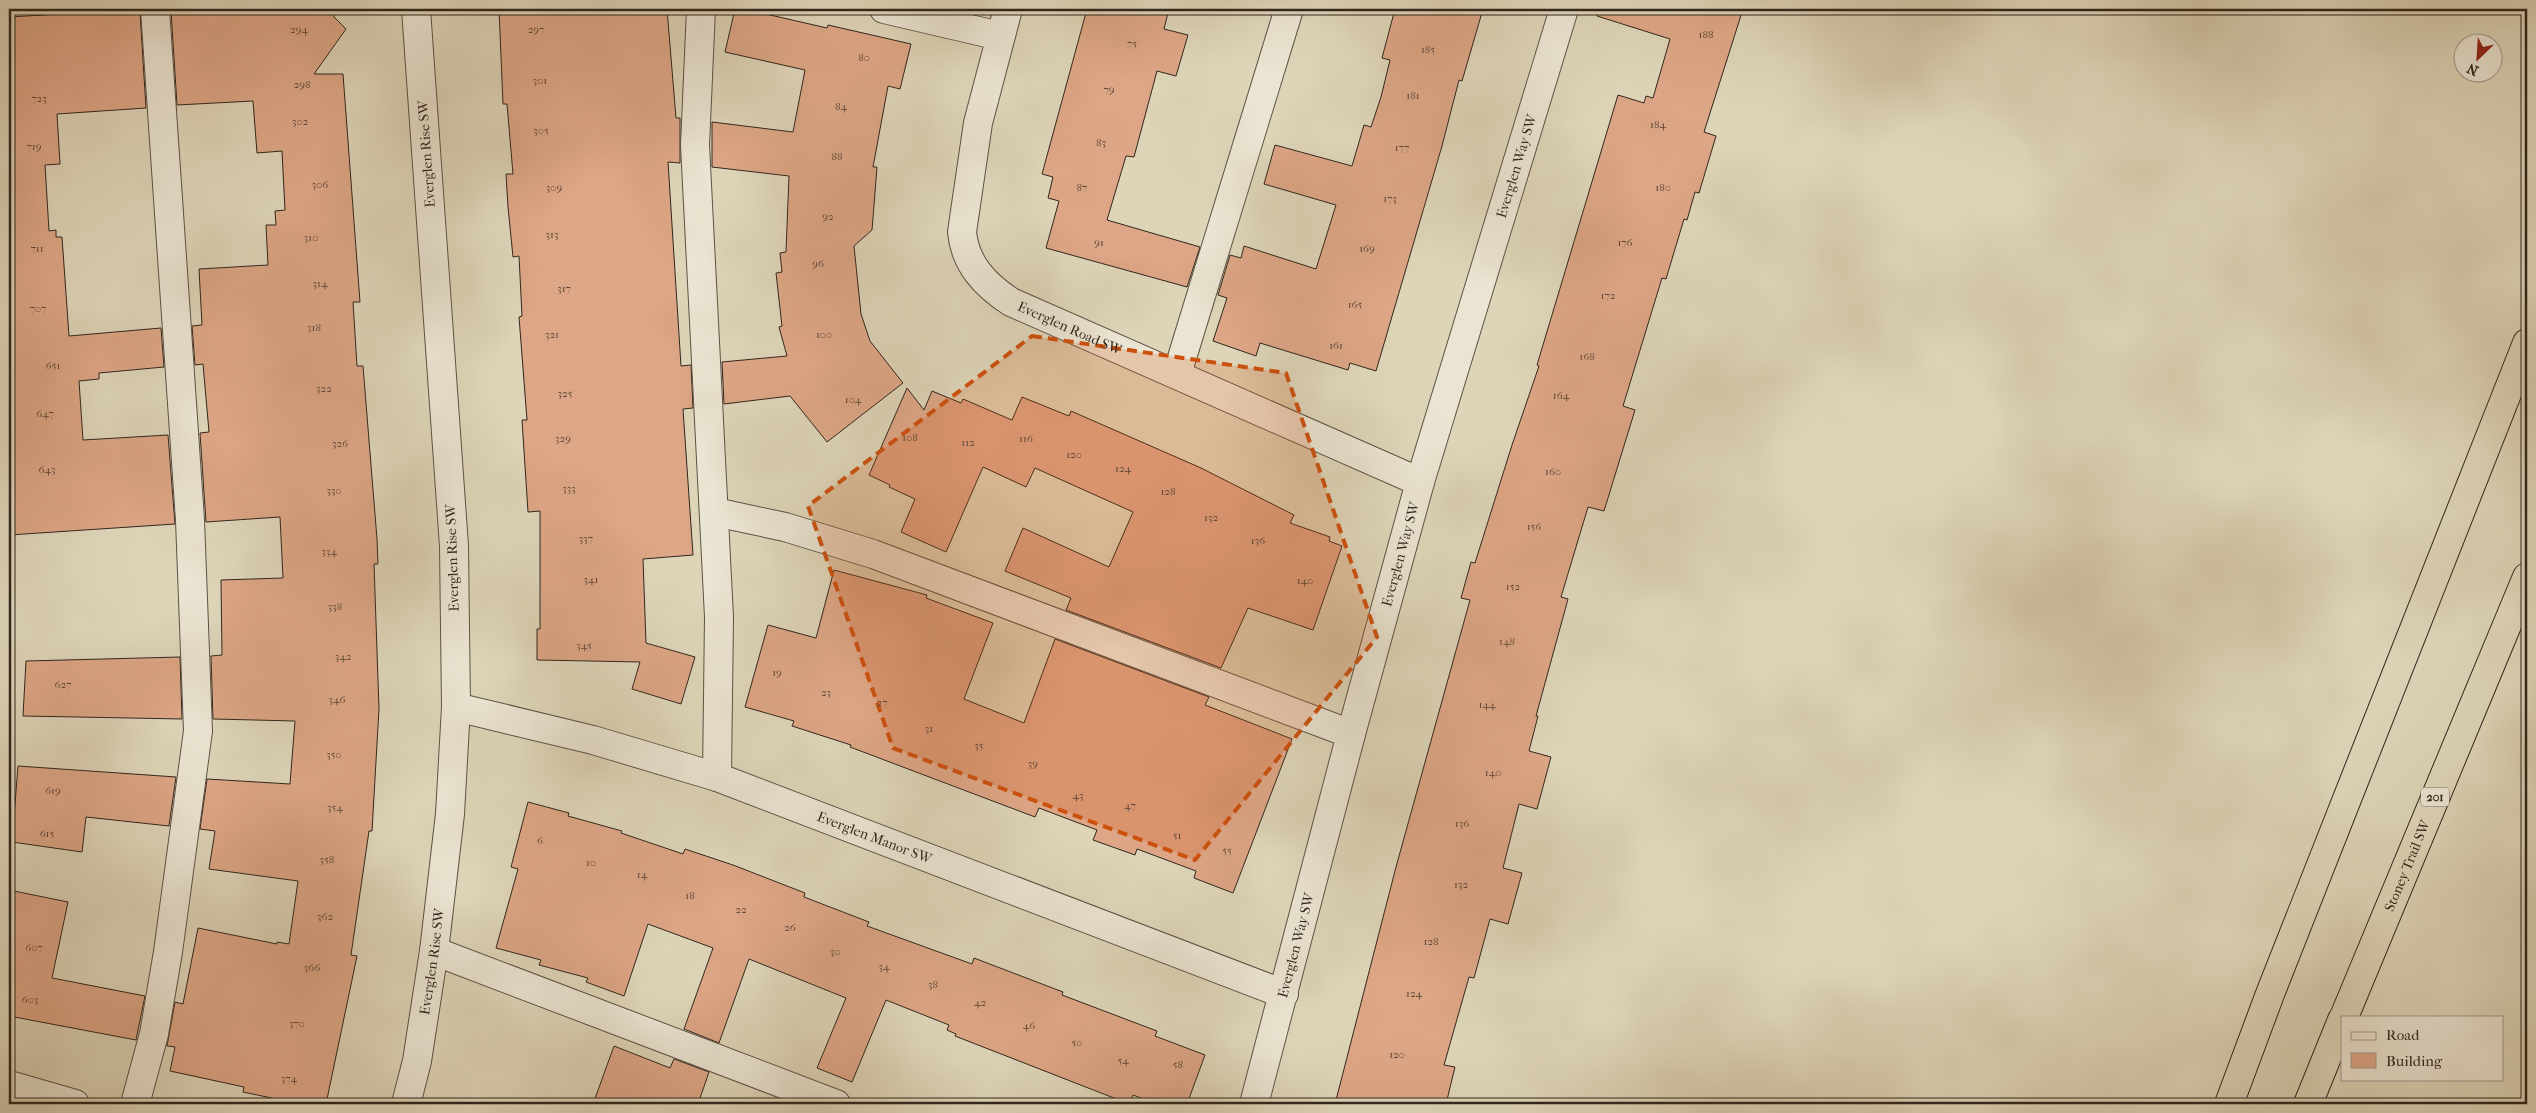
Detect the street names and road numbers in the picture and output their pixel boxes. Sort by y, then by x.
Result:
street label: Everglen Rise SW [414,98,439,208]
street label: Everglen Way SW [1493,111,1541,220]
street label: Everglen Road SW [1015,298,1126,359]
street label: Everglen Way SW [1378,499,1423,608]
street label: Everglen Rise SW [442,503,463,612]
road number: 201 [2421,788,2449,806]
street label: Everglen Manor SW [815,808,935,868]
street label: Stoney Trail SW [2381,816,2434,914]
street label: Everglen Way SW [1274,890,1318,1000]
street label: Everglen Rise SW [416,906,448,1016]

